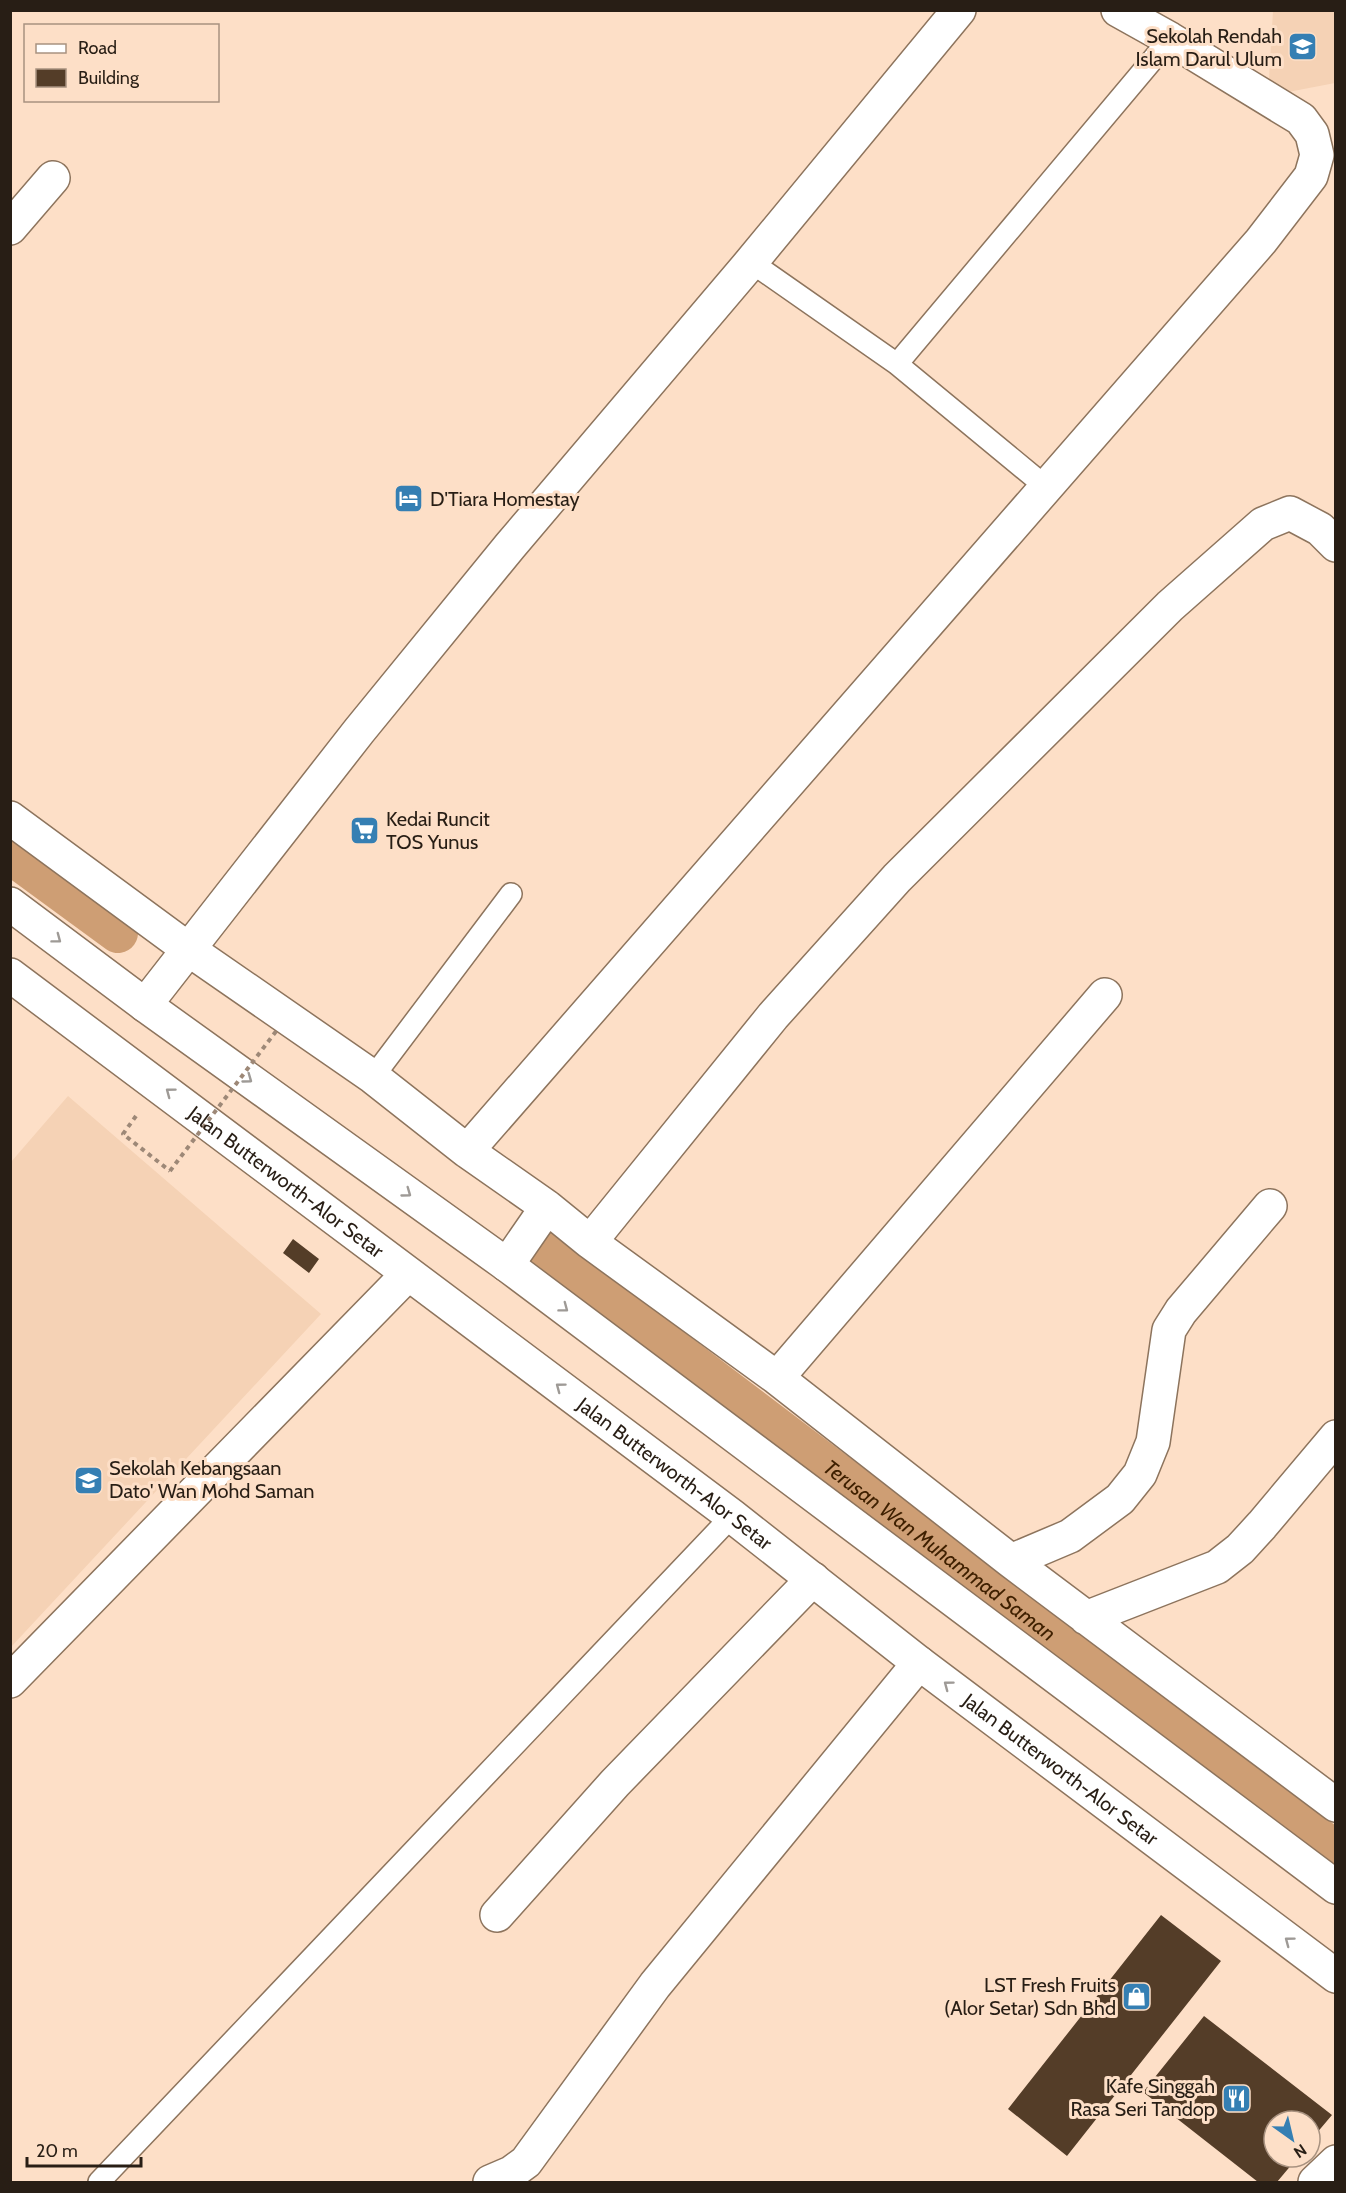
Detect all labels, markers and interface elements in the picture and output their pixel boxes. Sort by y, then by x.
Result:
legend [24,24,219,102]
place label: Sekolah Rendah Islam Darul Ulum [1135,24,1282,71]
school or university icon: Sekolah Rendah Islam Darul Ulum [1287,31,1319,63]
text: Road [78,37,117,59]
text: Building [78,67,140,89]
hotel icon: D'Tiara Homestay [393,483,425,515]
place label: D'Tiara Homestay [430,487,580,511]
place label: Kedai Runcit TOS Yunus [386,807,490,854]
supermarket icon: Kedai Runcit TOS Yunus [349,814,381,846]
one-way arrow [51,932,62,943]
one-way arrow [242,1072,253,1083]
one-way arrow [166,1089,177,1100]
street label: Jalan Butterworth-Alor Setar [183,1100,389,1263]
one-way arrow [400,1186,411,1197]
one-way arrow [557,1301,568,1312]
one-way arrow [556,1383,567,1394]
street label: Jalan Butterworth-Alor Setar [572,1392,778,1555]
water label: Terusan Wan Muhammad Saman [819,1454,1061,1646]
place label: Sekolah Kebangsaan Dato' Wan Mohd Saman [109,1456,314,1503]
school or university icon: Sekolah Kebangsaan Dato' Wan Mohd Saman [72,1464,104,1496]
one-way arrow [943,1681,954,1692]
street label: Jalan Butterworth-Alor Setar [957,1688,1163,1851]
one-way arrow [1284,1937,1295,1948]
place label: LST Fresh Fruits (Alor Setar) Sdn Bhd [944,1973,1116,2020]
shop icon: LST Fresh Fruits (Alor Setar) Sdn Bhd [1121,1981,1153,2013]
place label: Kafe Singgah Rasa Seri Tandop [1071,2074,1215,2121]
restaurant icon: Kafe Singgah Rasa Seri Tandop [1220,2082,1252,2114]
north arrow [1262,2109,1322,2169]
scale bar [27,2130,141,2168]
text: 20 m [36,2140,78,2162]
text: N [1290,2140,1310,2162]

